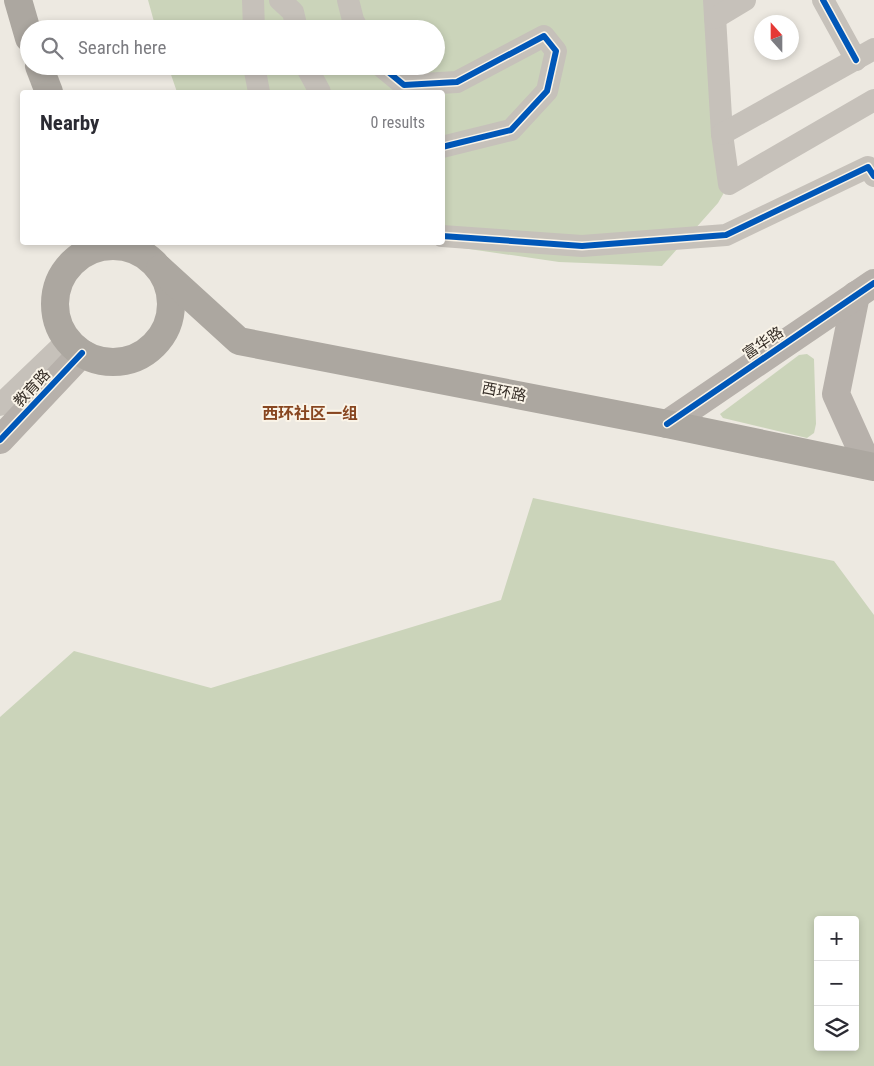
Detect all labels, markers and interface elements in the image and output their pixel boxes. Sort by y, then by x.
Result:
north arrow [754,15,799,60]
search box [20,20,445,75]
icon: search [38,34,66,62]
text: Search here [78,36,166,59]
text: Nearby [40,111,99,135]
text: 0 results [370,113,425,132]
street label: 富华路 [739,323,787,363]
street label: 教育路 [10,365,54,411]
street label: 西环路 [480,379,528,405]
district label: 西环社区一组 [262,404,358,423]
map controls [814,916,859,1051]
button: + [814,916,859,961]
button: − [814,961,859,1006]
button: layers [814,1006,859,1051]

